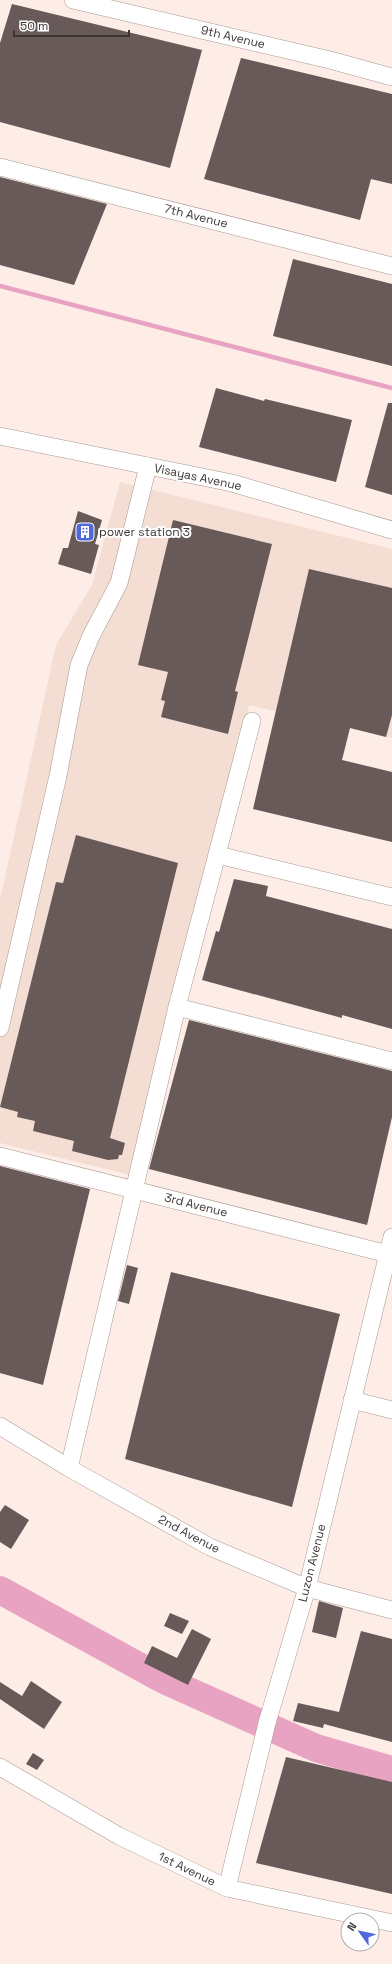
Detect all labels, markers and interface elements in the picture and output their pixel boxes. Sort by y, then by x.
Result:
scale bar [14,12,129,38]
text: 50 m [20,18,48,34]
street label: 9th Avenue [199,22,267,52]
street label: 7th Avenue [163,200,229,232]
street label: Visayas Avenue [153,460,243,494]
building icon: power station 3 [74,521,96,543]
place label: power station 3 [99,524,190,540]
street label: 3rd Avenue [163,1189,229,1221]
street label: 2nd Avenue [155,1511,223,1557]
street label: Luzon Avenue [295,1522,329,1604]
street label: 1st Avenue [156,1848,218,1890]
north arrow [340,1912,380,1952]
text: N [344,1920,359,1933]

